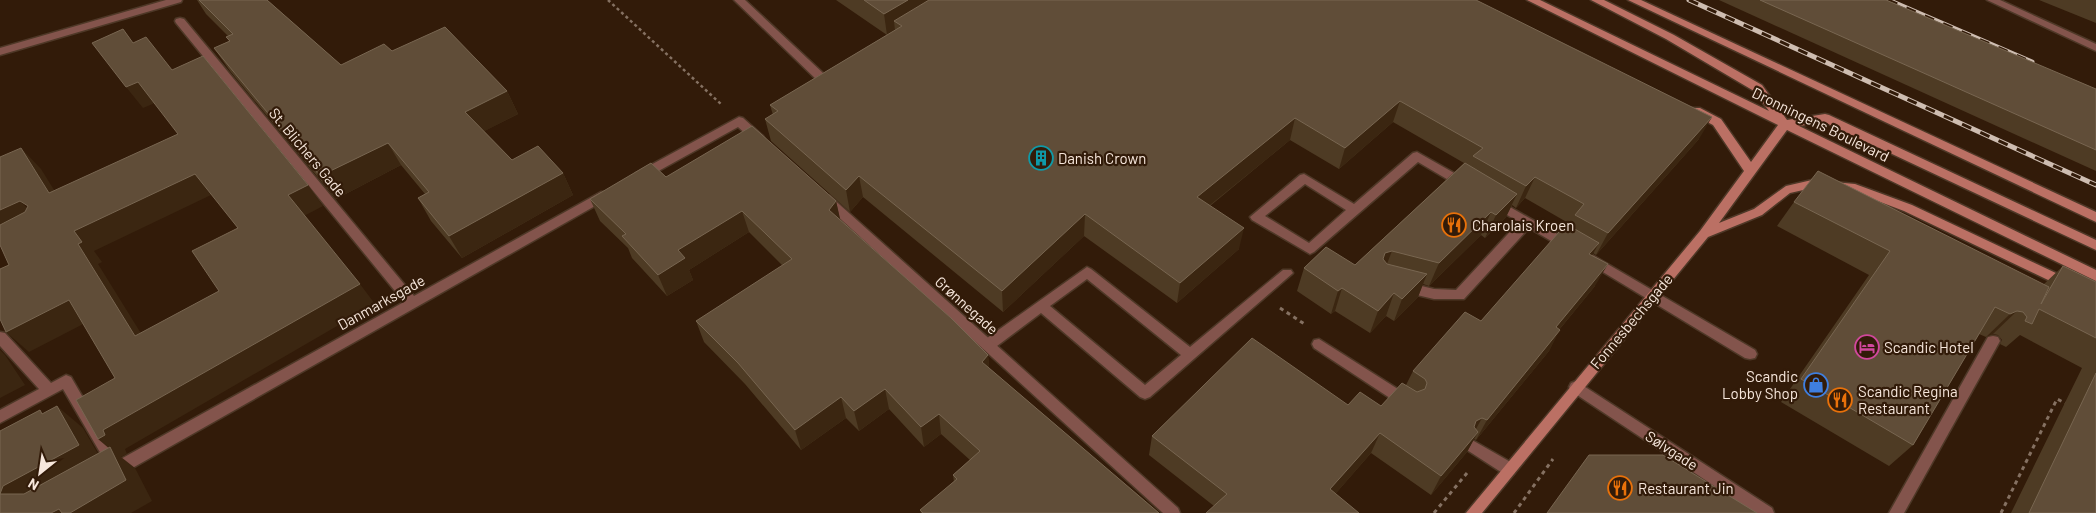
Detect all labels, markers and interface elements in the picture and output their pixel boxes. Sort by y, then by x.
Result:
street label: Dronningens Boulevard [1750,83,1892,165]
street label: St. Blichers Gade [266,104,350,200]
building icon: Danish Crown [1028,145,1054,171]
place label: Danish Crown [1058,149,1146,167]
restaurant icon: Charolais Kroen [1441,212,1467,238]
place label: Charolais Kroen [1472,216,1574,234]
street label: Fonnesbechsgade [1586,270,1676,372]
street label: Danmarksgade [334,271,428,333]
street label: Grønnegade [932,272,1002,338]
hotel icon: Scandic Hotel [1854,334,1880,360]
place label: Scandic Hotel [1884,338,1974,356]
place label: Scandic Lobby Shop [1722,367,1798,402]
shop icon: Scandic Lobby Shop [1803,372,1829,398]
place label: Scandic Regina Restaurant [1858,382,1958,417]
restaurant icon: Scandic Regina Restaurant [1827,387,1853,413]
street label: Sølvgade [1642,426,1702,474]
north arrow [15,448,65,498]
text: N [25,475,42,494]
restaurant icon: Restaurant Jin [1607,475,1633,501]
place label: Restaurant Jin [1638,479,1734,497]

